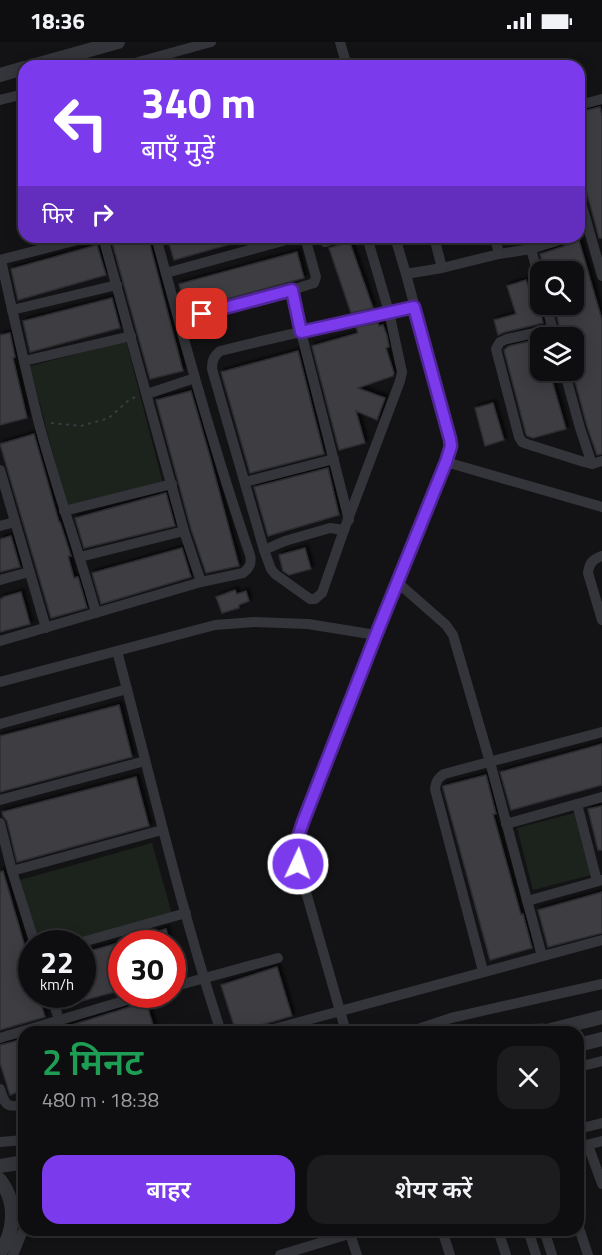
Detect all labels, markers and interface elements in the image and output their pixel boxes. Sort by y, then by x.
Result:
text: 18:36 [30,4,85,38]
text: 340 m [141,70,256,134]
icon: left [42,84,120,162]
text: बाएँ मुड़ें [141,128,215,169]
text: फिर [42,198,74,232]
icon: right [86,198,119,231]
map controls [530,261,584,381]
button: search [530,261,584,315]
pin [176,288,227,339]
icon: arrive [185,297,218,330]
button: layers [530,327,584,381]
position arrow [266,832,330,896]
speed limit sign: 30 [108,930,186,1008]
text: 22 [40,939,74,985]
text: km/h [40,973,74,996]
text: 2 मिनट [42,1034,143,1089]
button: close [497,1046,560,1109]
text: 480 m · 18:38 [42,1084,159,1115]
button: बाहर [42,1155,295,1224]
button: शेयर करें [307,1155,560,1224]

